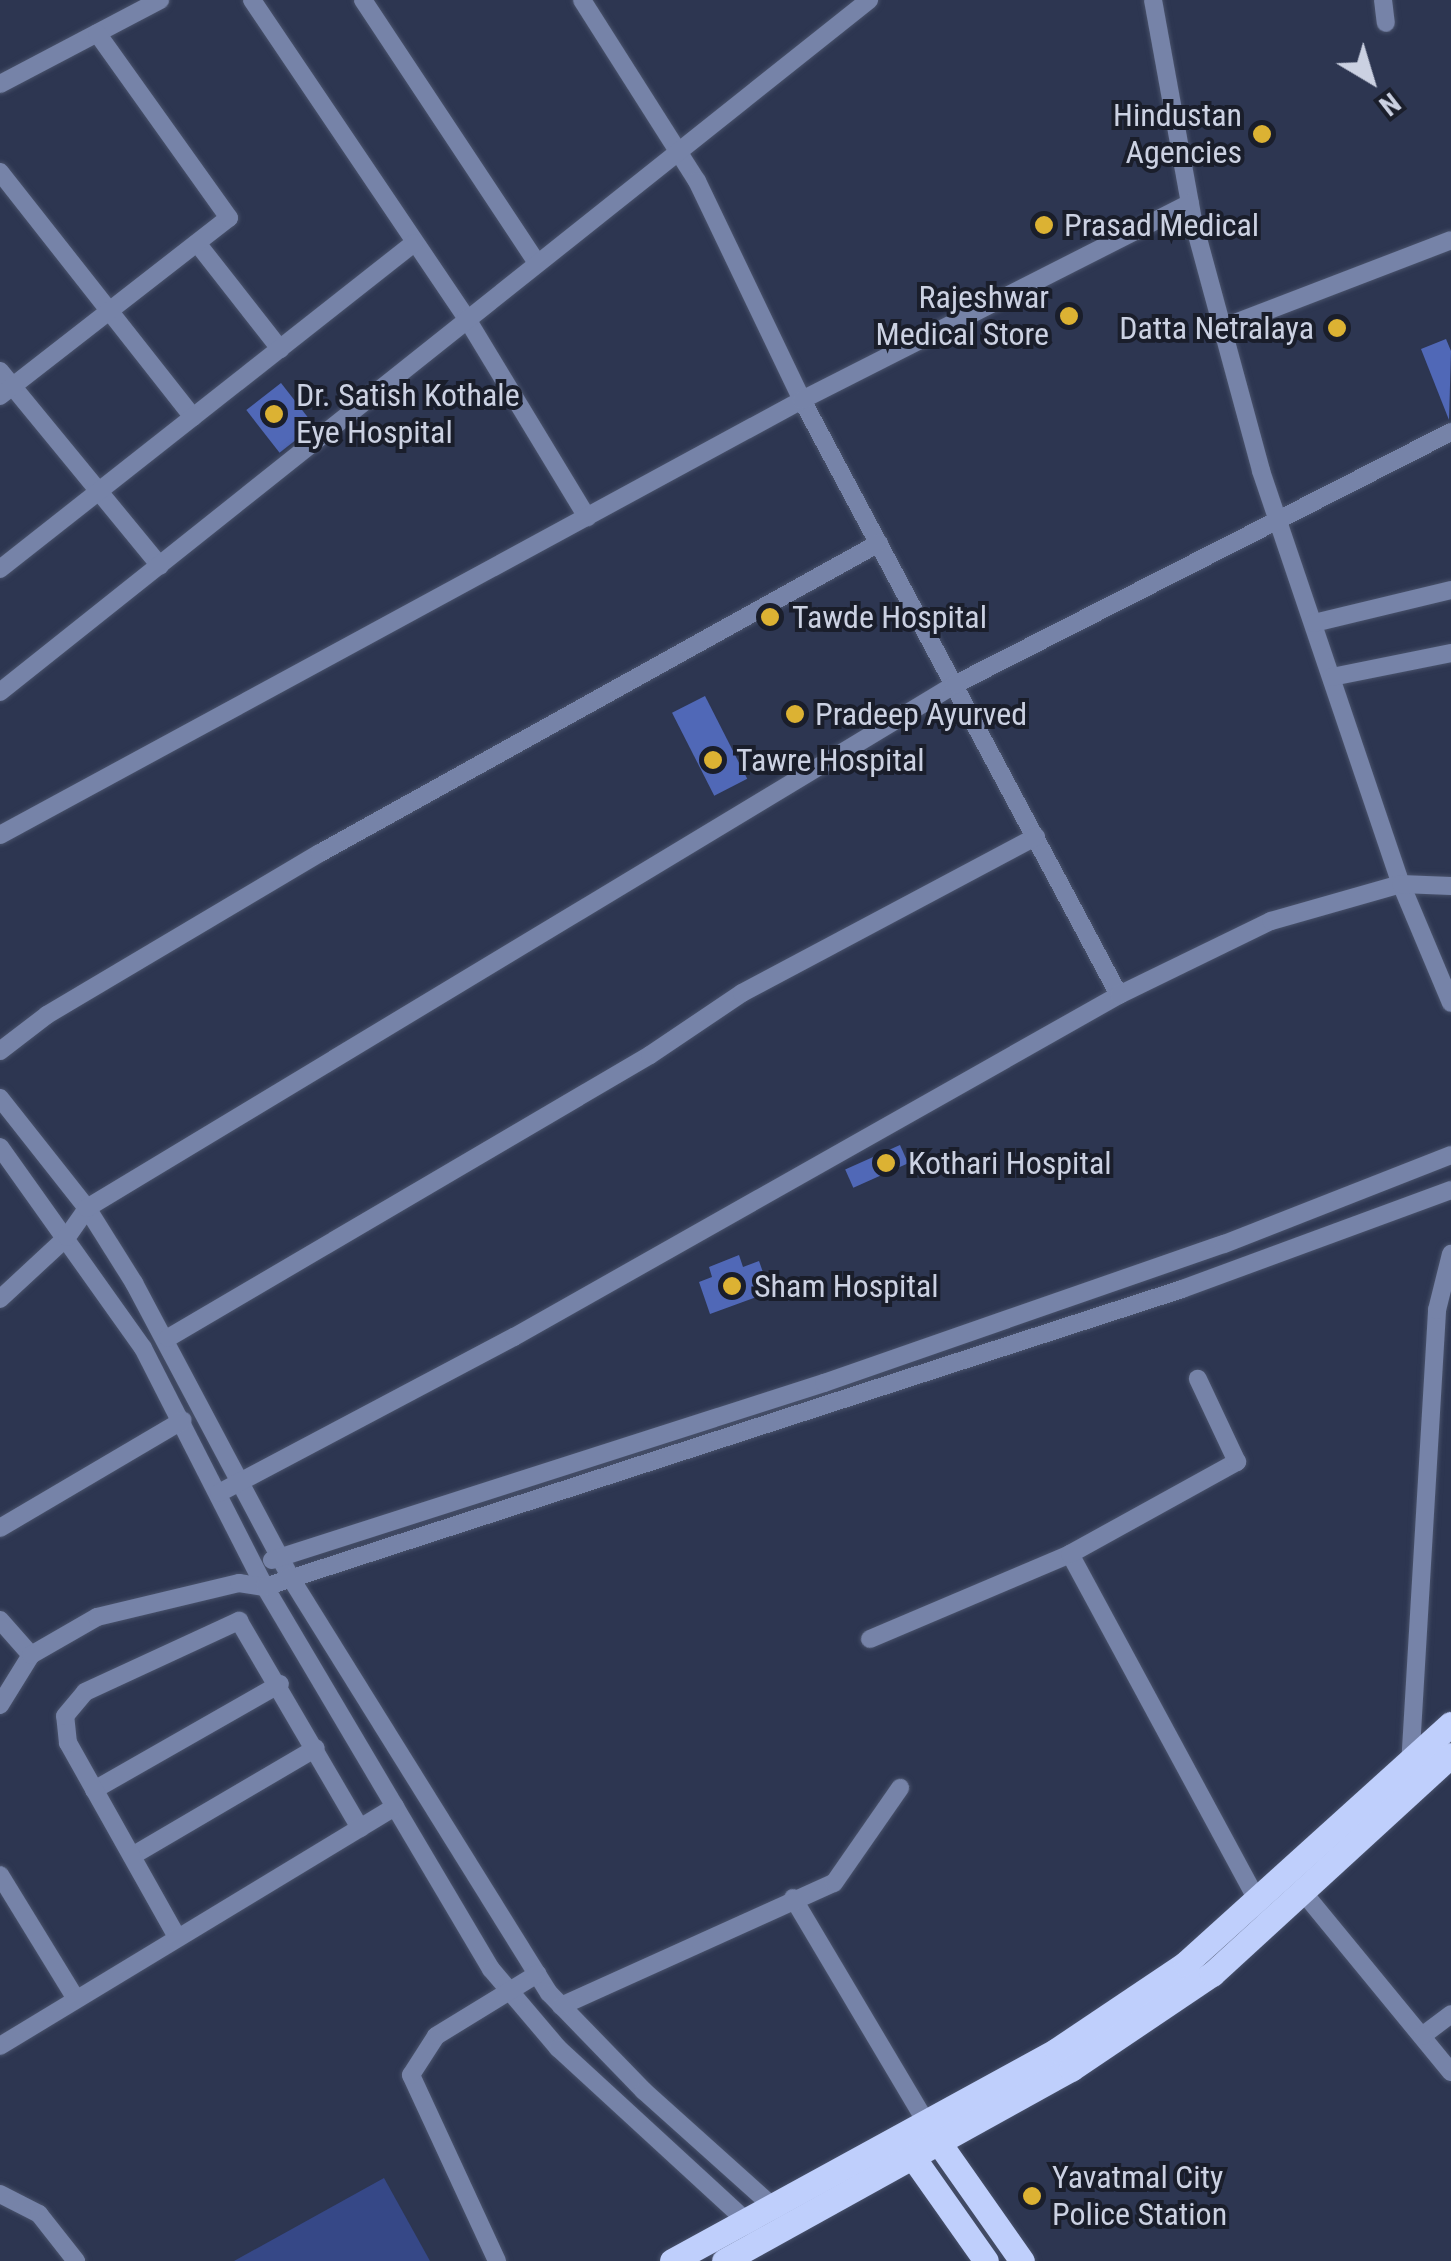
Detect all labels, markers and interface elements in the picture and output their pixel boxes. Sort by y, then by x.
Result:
north arrow [1321,30,1421,130]
text: N [1373,86,1407,122]
place label: Hindustan Agencies [1113,97,1242,172]
marker: Hindustan Agencies [1251,123,1273,145]
place label: Prasad Medical [1064,206,1259,244]
marker: Prasad Medical [1033,214,1055,236]
place label: Rajeshwar Medical Store [876,279,1049,354]
marker: Rajeshwar Medical Store [1058,305,1080,327]
place label: Datta Netralaya [1119,309,1314,347]
marker: Datta Netralaya [1324,315,1350,341]
place label: Dr. Satish Kothale Eye Hospital [296,377,520,452]
marker: Dr. Satish Kothale Eye Hospital [261,401,287,427]
place label: Tawde Hospital [792,598,987,636]
marker: Tawde Hospital [757,604,783,630]
place label: Pradeep Ayurved [815,695,1027,733]
marker: Pradeep Ayurved [784,703,806,725]
place label: Tawre Hospital [736,741,925,779]
marker: Tawre Hospital [700,747,726,773]
place label: Kothari Hospital [908,1144,1112,1182]
marker: Kothari Hospital [873,1150,899,1176]
place label: Sham Hospital [754,1267,939,1305]
marker: Sham Hospital [719,1273,745,1299]
place label: Yavatmal City Police Station [1052,2159,1227,2234]
marker: Yavatmal City Police Station [1021,2185,1043,2207]

